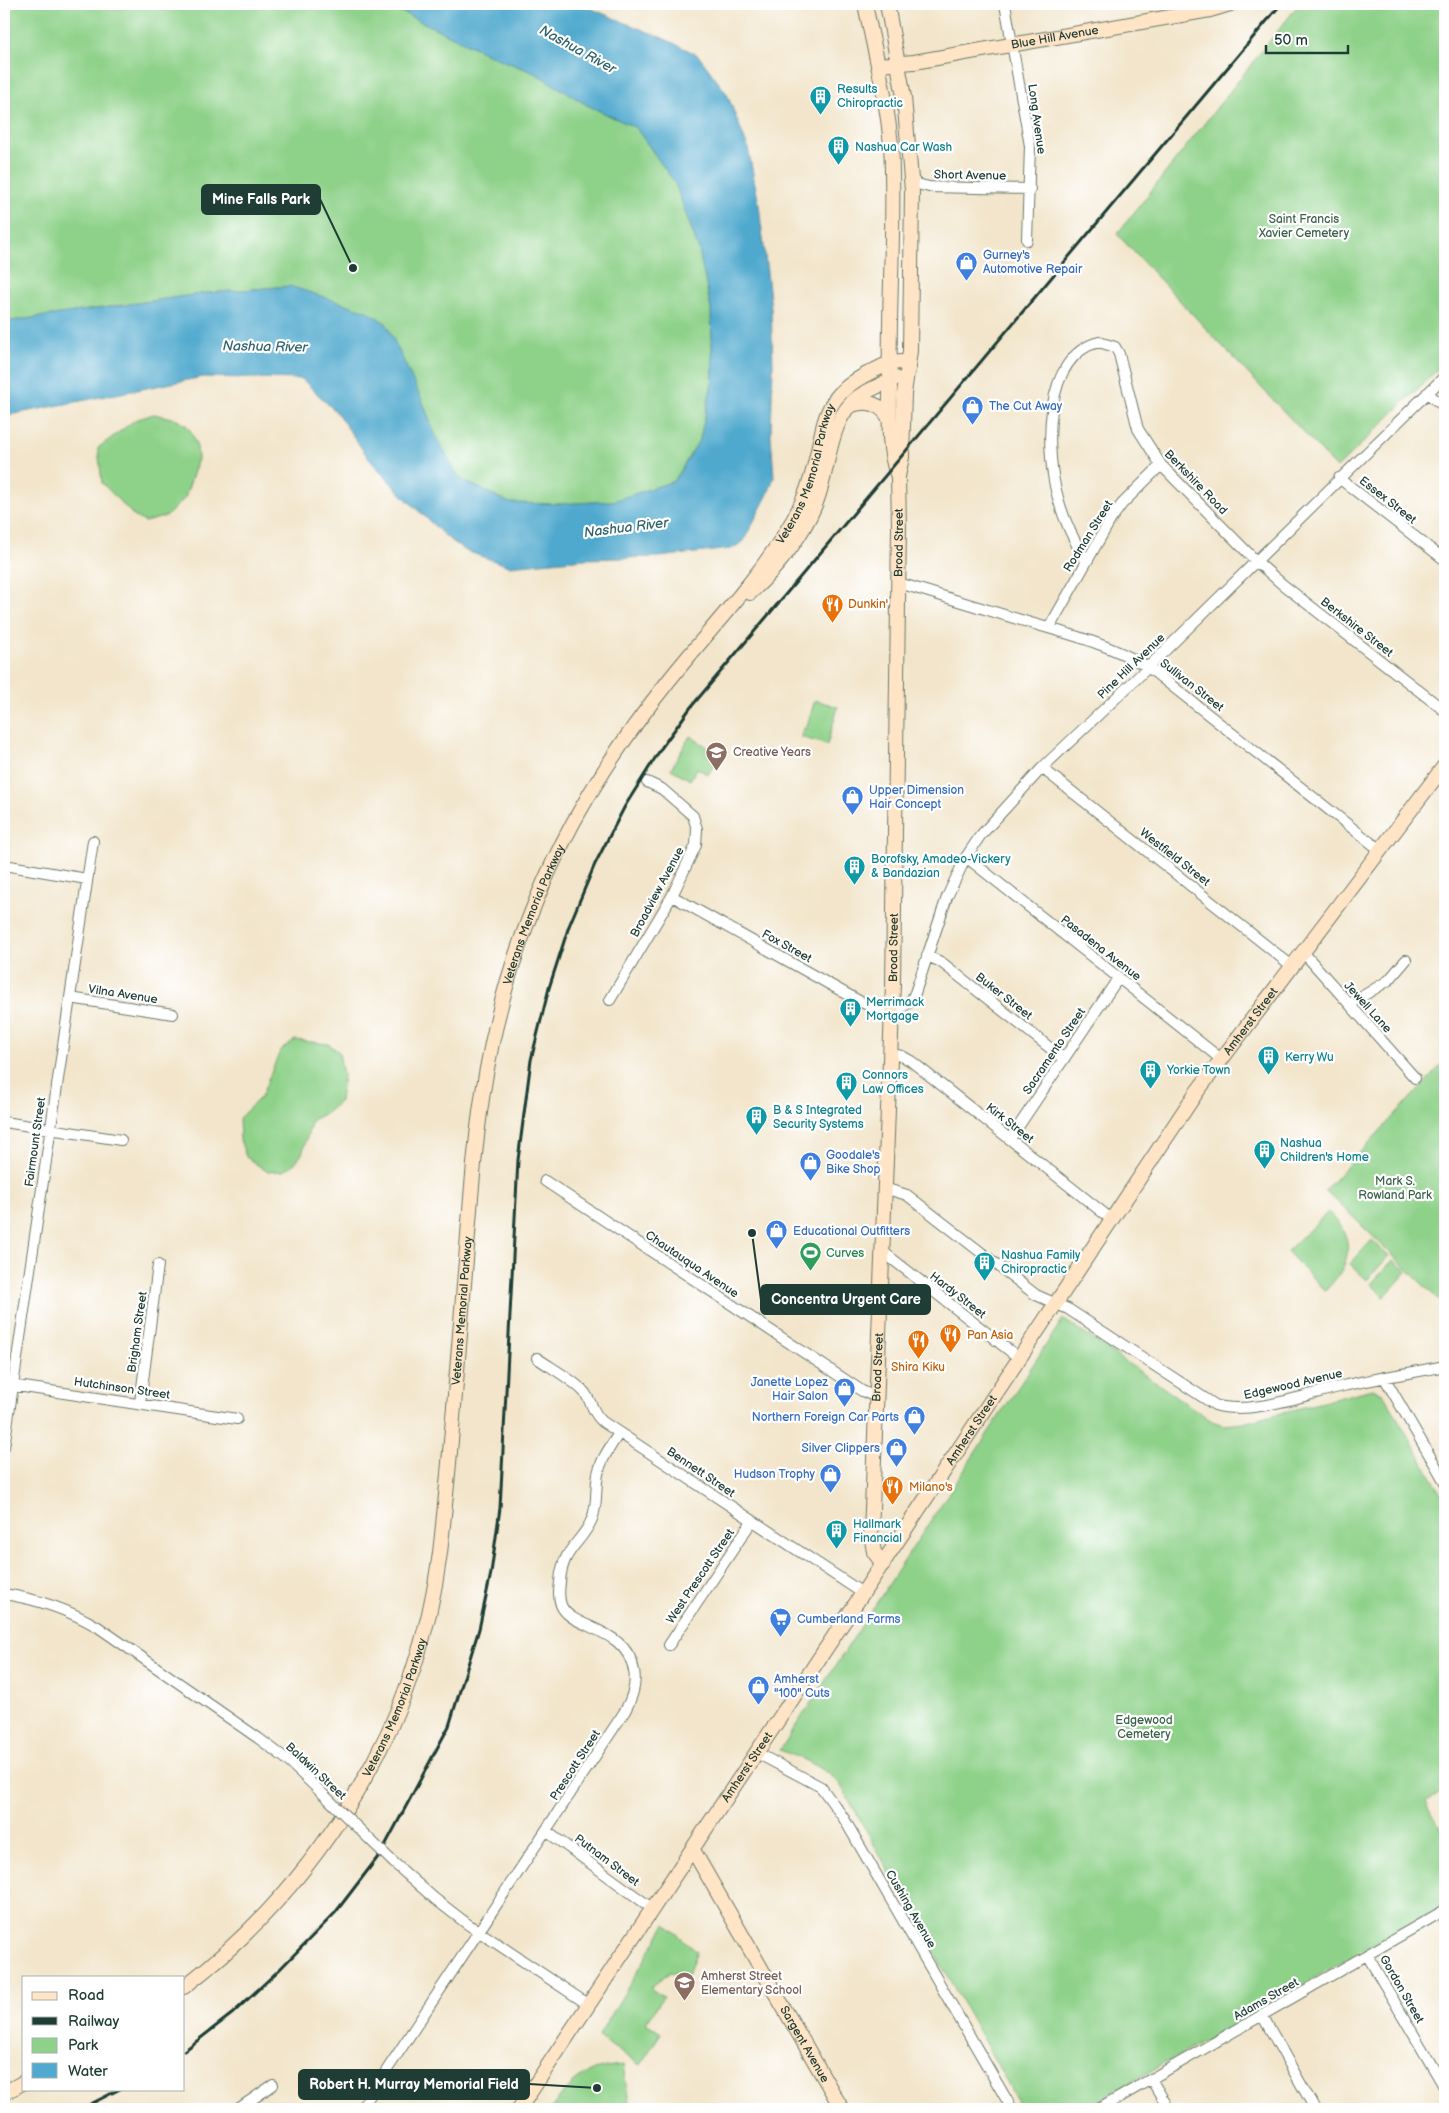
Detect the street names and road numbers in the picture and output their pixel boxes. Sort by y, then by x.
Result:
street label: Blue Hill Avenue [1010,23,1100,53]
street label: Long Avenue [1024,83,1049,155]
street label: Short Avenue [934,167,1006,184]
street label: Veterans Memorial Parkway [773,401,839,547]
street label: Berkshire Road [1161,447,1230,518]
street label: Essex Street [1356,473,1419,528]
street label: Rodman Street [1060,497,1117,575]
street label: Broad Street [891,508,907,577]
street label: Berkshire Street [1317,594,1396,661]
street label: Pine Hill Avenue [1095,630,1168,702]
street label: Sullivan Street [1157,656,1227,715]
street label: Westfield Street [1136,825,1213,890]
street label: Veterans Memorial Parkway [500,842,569,987]
street label: Broadview Avenue [627,845,688,940]
street label: Pasadena Avenue [1058,912,1144,984]
street label: Broad Street [886,913,902,982]
street label: Fox Street [759,927,815,966]
street label: Buker Street [972,970,1035,1023]
street label: Jewell Lane [1341,979,1395,1036]
street label: Vilna Avenue [87,982,159,1007]
street label: Amherst Street [1220,984,1282,1058]
street label: Sacramento Street [1020,1005,1089,1097]
street label: Fairmount Street [22,1096,49,1188]
street label: Kirk Street [983,1100,1037,1147]
street label: Chautauqua Avenue [642,1228,741,1301]
street label: Veterans Memorial Parkway [449,1235,476,1386]
street label: Hardy Street [927,1269,989,1322]
street label: Brigham Street [124,1290,151,1374]
street label: Broad Street [869,1332,887,1402]
street label: Edgewood Avenue [1242,1366,1344,1403]
street label: Hutchinson Street [73,1374,171,1403]
street label: Amherst Street [943,1392,1001,1468]
street label: Bennett Street [664,1444,738,1501]
street label: West Prescott Street [663,1526,738,1627]
street label: Veterans Memorial Parkway [360,1636,430,1780]
street label: Prescott Street [547,1727,604,1803]
street label: Amherst Street [719,1729,776,1805]
street label: Baldwin Street [282,1739,349,1804]
street label: Putnam Street [571,1831,642,1890]
street label: Cushing Avenue [882,1867,939,1951]
street label: Gordon Street [1376,1952,1427,2026]
street label: Adams Street [1231,1975,1302,2024]
street label: Sargent Avenue [776,2003,832,2086]

